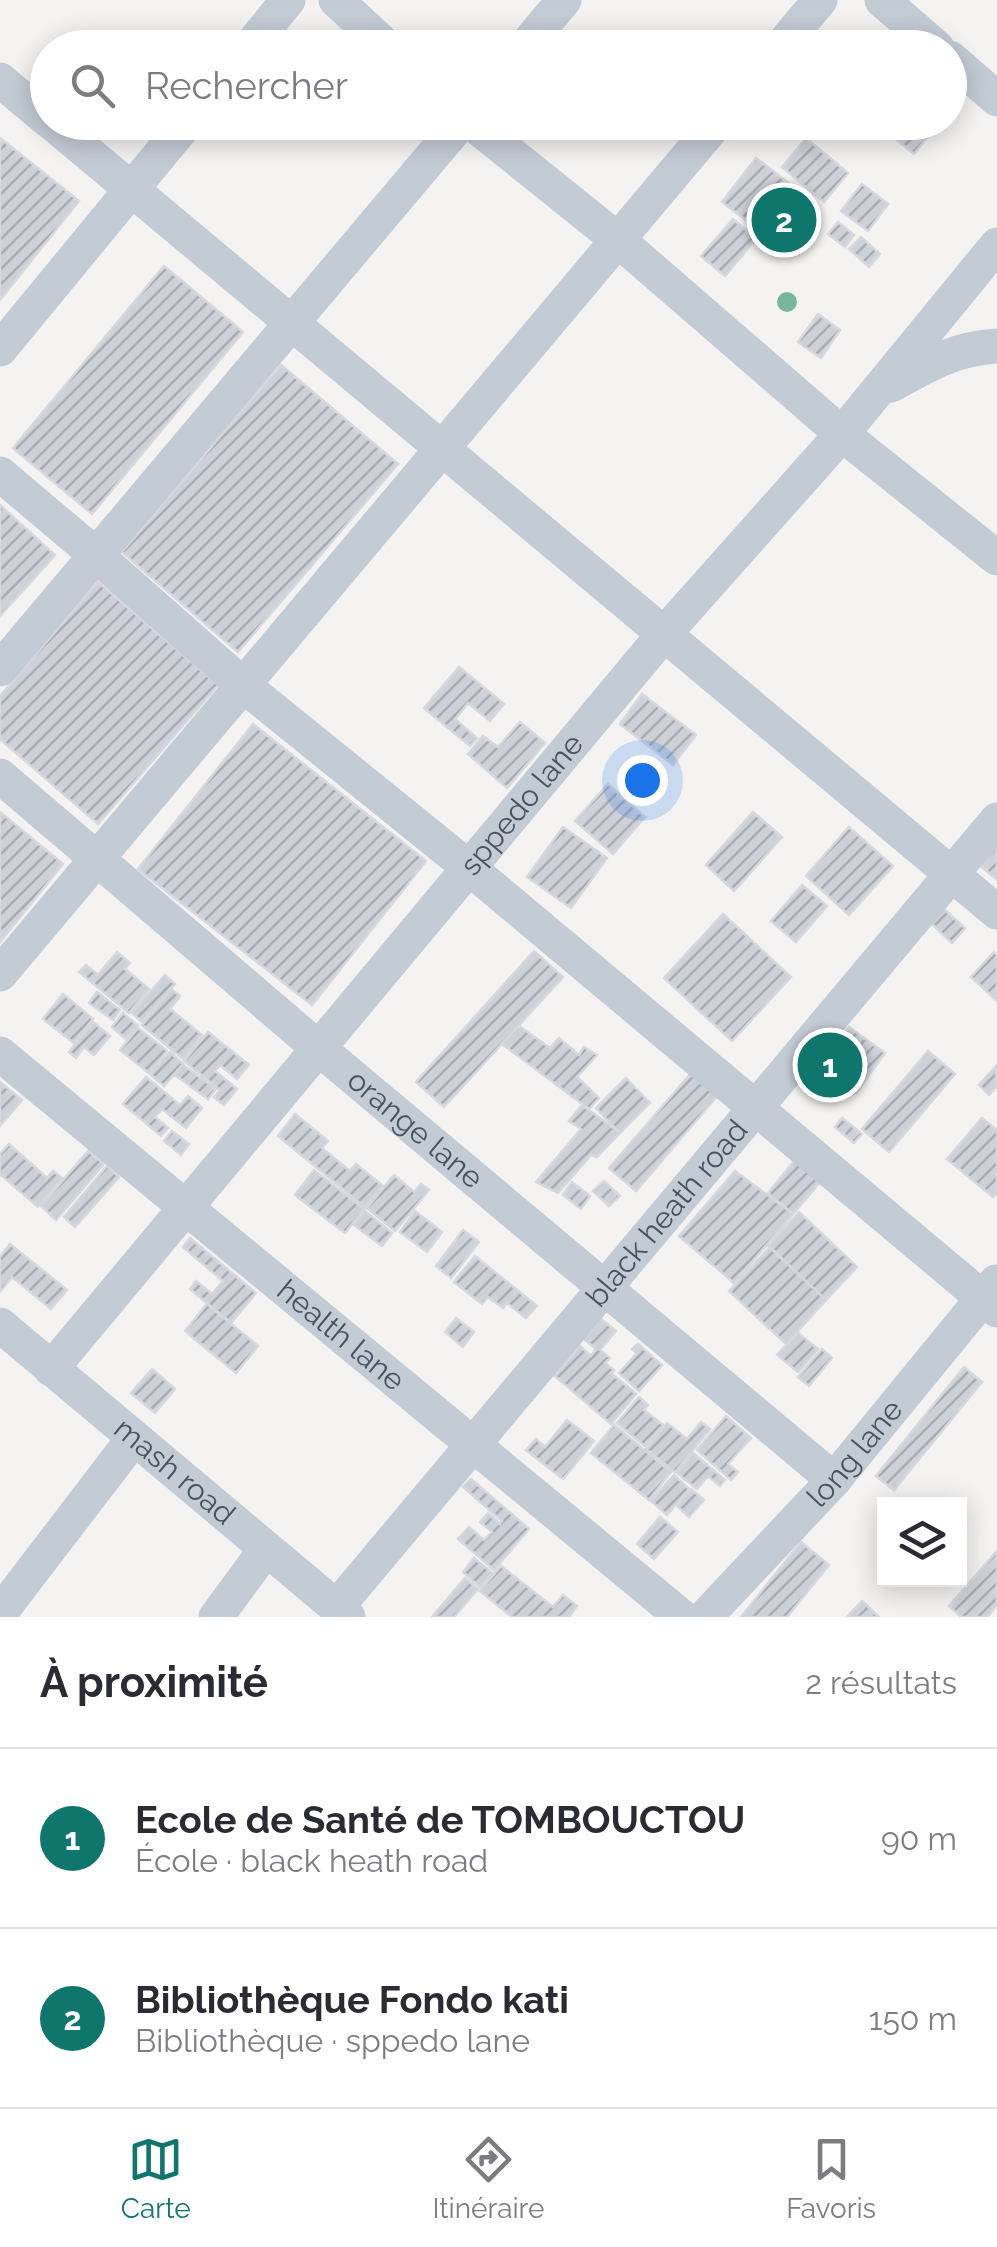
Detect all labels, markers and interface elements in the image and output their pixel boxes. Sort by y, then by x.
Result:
search box [30,30,967,140]
icon: search [65,58,120,113]
text: Rechercher [145,63,348,108]
pin: 2 [752,182,816,258]
street label: sppedo lane [453,727,590,882]
your location [617,755,668,806]
pin: 1 [798,1028,862,1102]
street label: orange lane [341,1062,490,1195]
street label: black heath road [578,1113,755,1313]
street label: health lane [270,1272,412,1398]
street label: long lane [800,1392,910,1514]
street label: mash road [108,1411,242,1532]
map controls [877,1497,967,1587]
button: layers [877,1497,967,1587]
text: À proximité [40,1658,268,1707]
text: 2 résultats [805,1664,957,1701]
text: Ecole de Santé de TOMBOUCTOU [135,1797,745,1842]
text: 1 [65,1820,80,1857]
text: 90 m [881,1820,957,1857]
text: École · black heath road [135,1842,488,1879]
text: Bibliothèque Fondo kati [135,1977,569,2022]
text: 2 [63,2000,82,2037]
text: 150 m [869,2000,957,2037]
text: Bibliothèque · sppedo lane [135,2022,530,2059]
tab: Carte [121,2132,191,2225]
tab: Itinéraire [432,2132,544,2225]
tab: Favoris [786,2132,876,2225]

